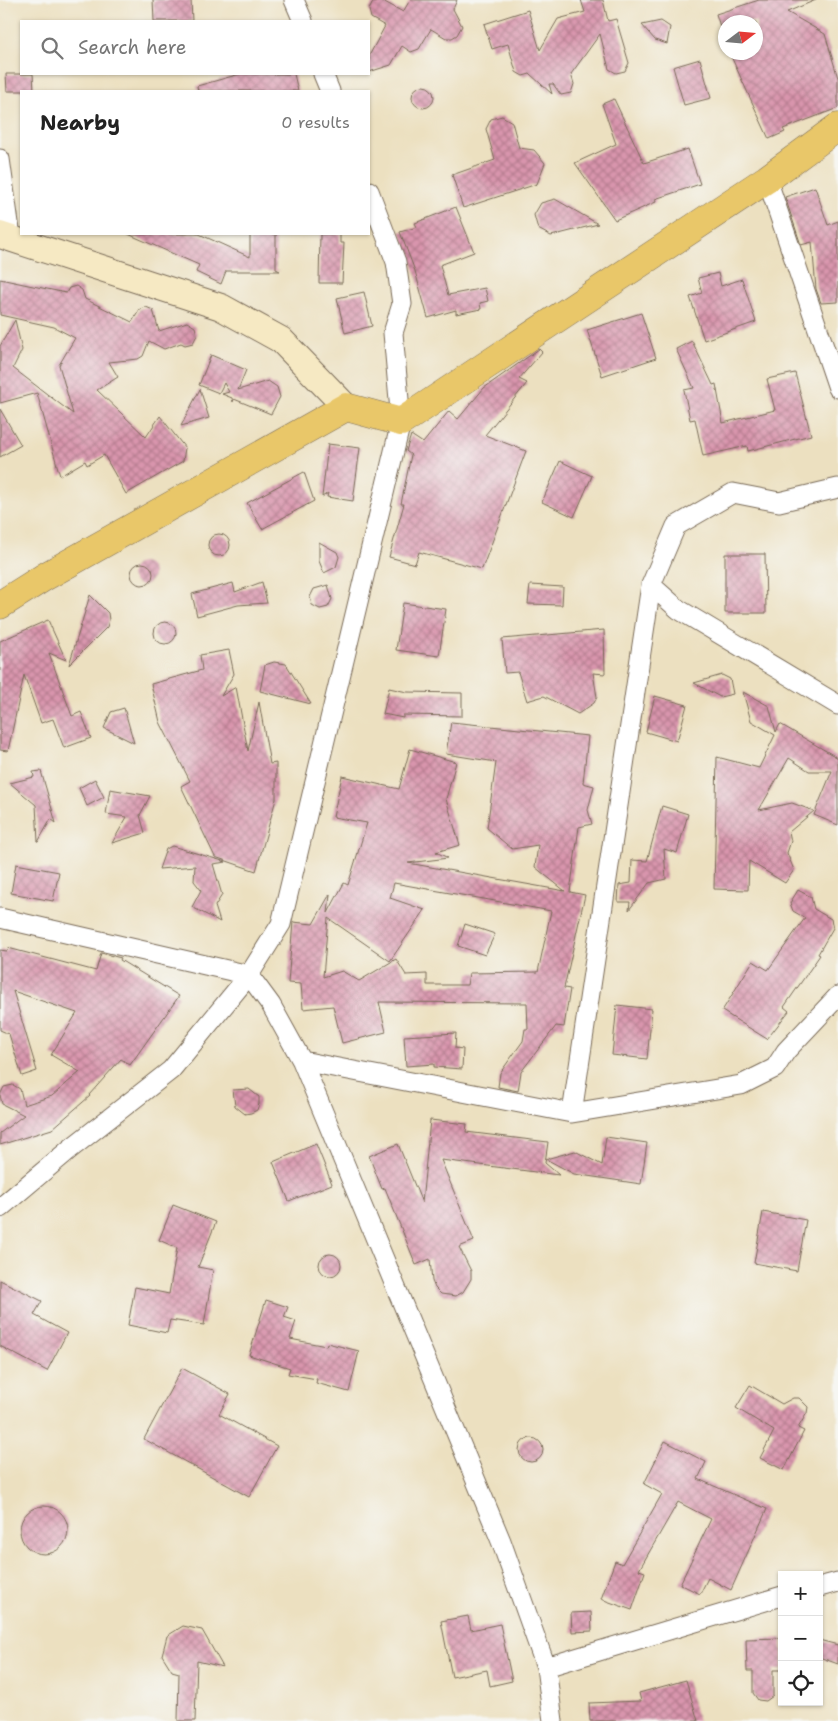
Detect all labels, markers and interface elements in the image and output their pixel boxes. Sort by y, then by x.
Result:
north arrow [718,15,763,60]
search box [20,20,370,75]
icon: search [38,34,66,62]
text: Search here [78,35,187,60]
text: Nearby [40,109,120,137]
text: 0 results [281,112,350,133]
map controls [778,1571,823,1706]
button: + [778,1571,823,1616]
button: − [778,1616,823,1661]
button: locate [778,1661,823,1706]

